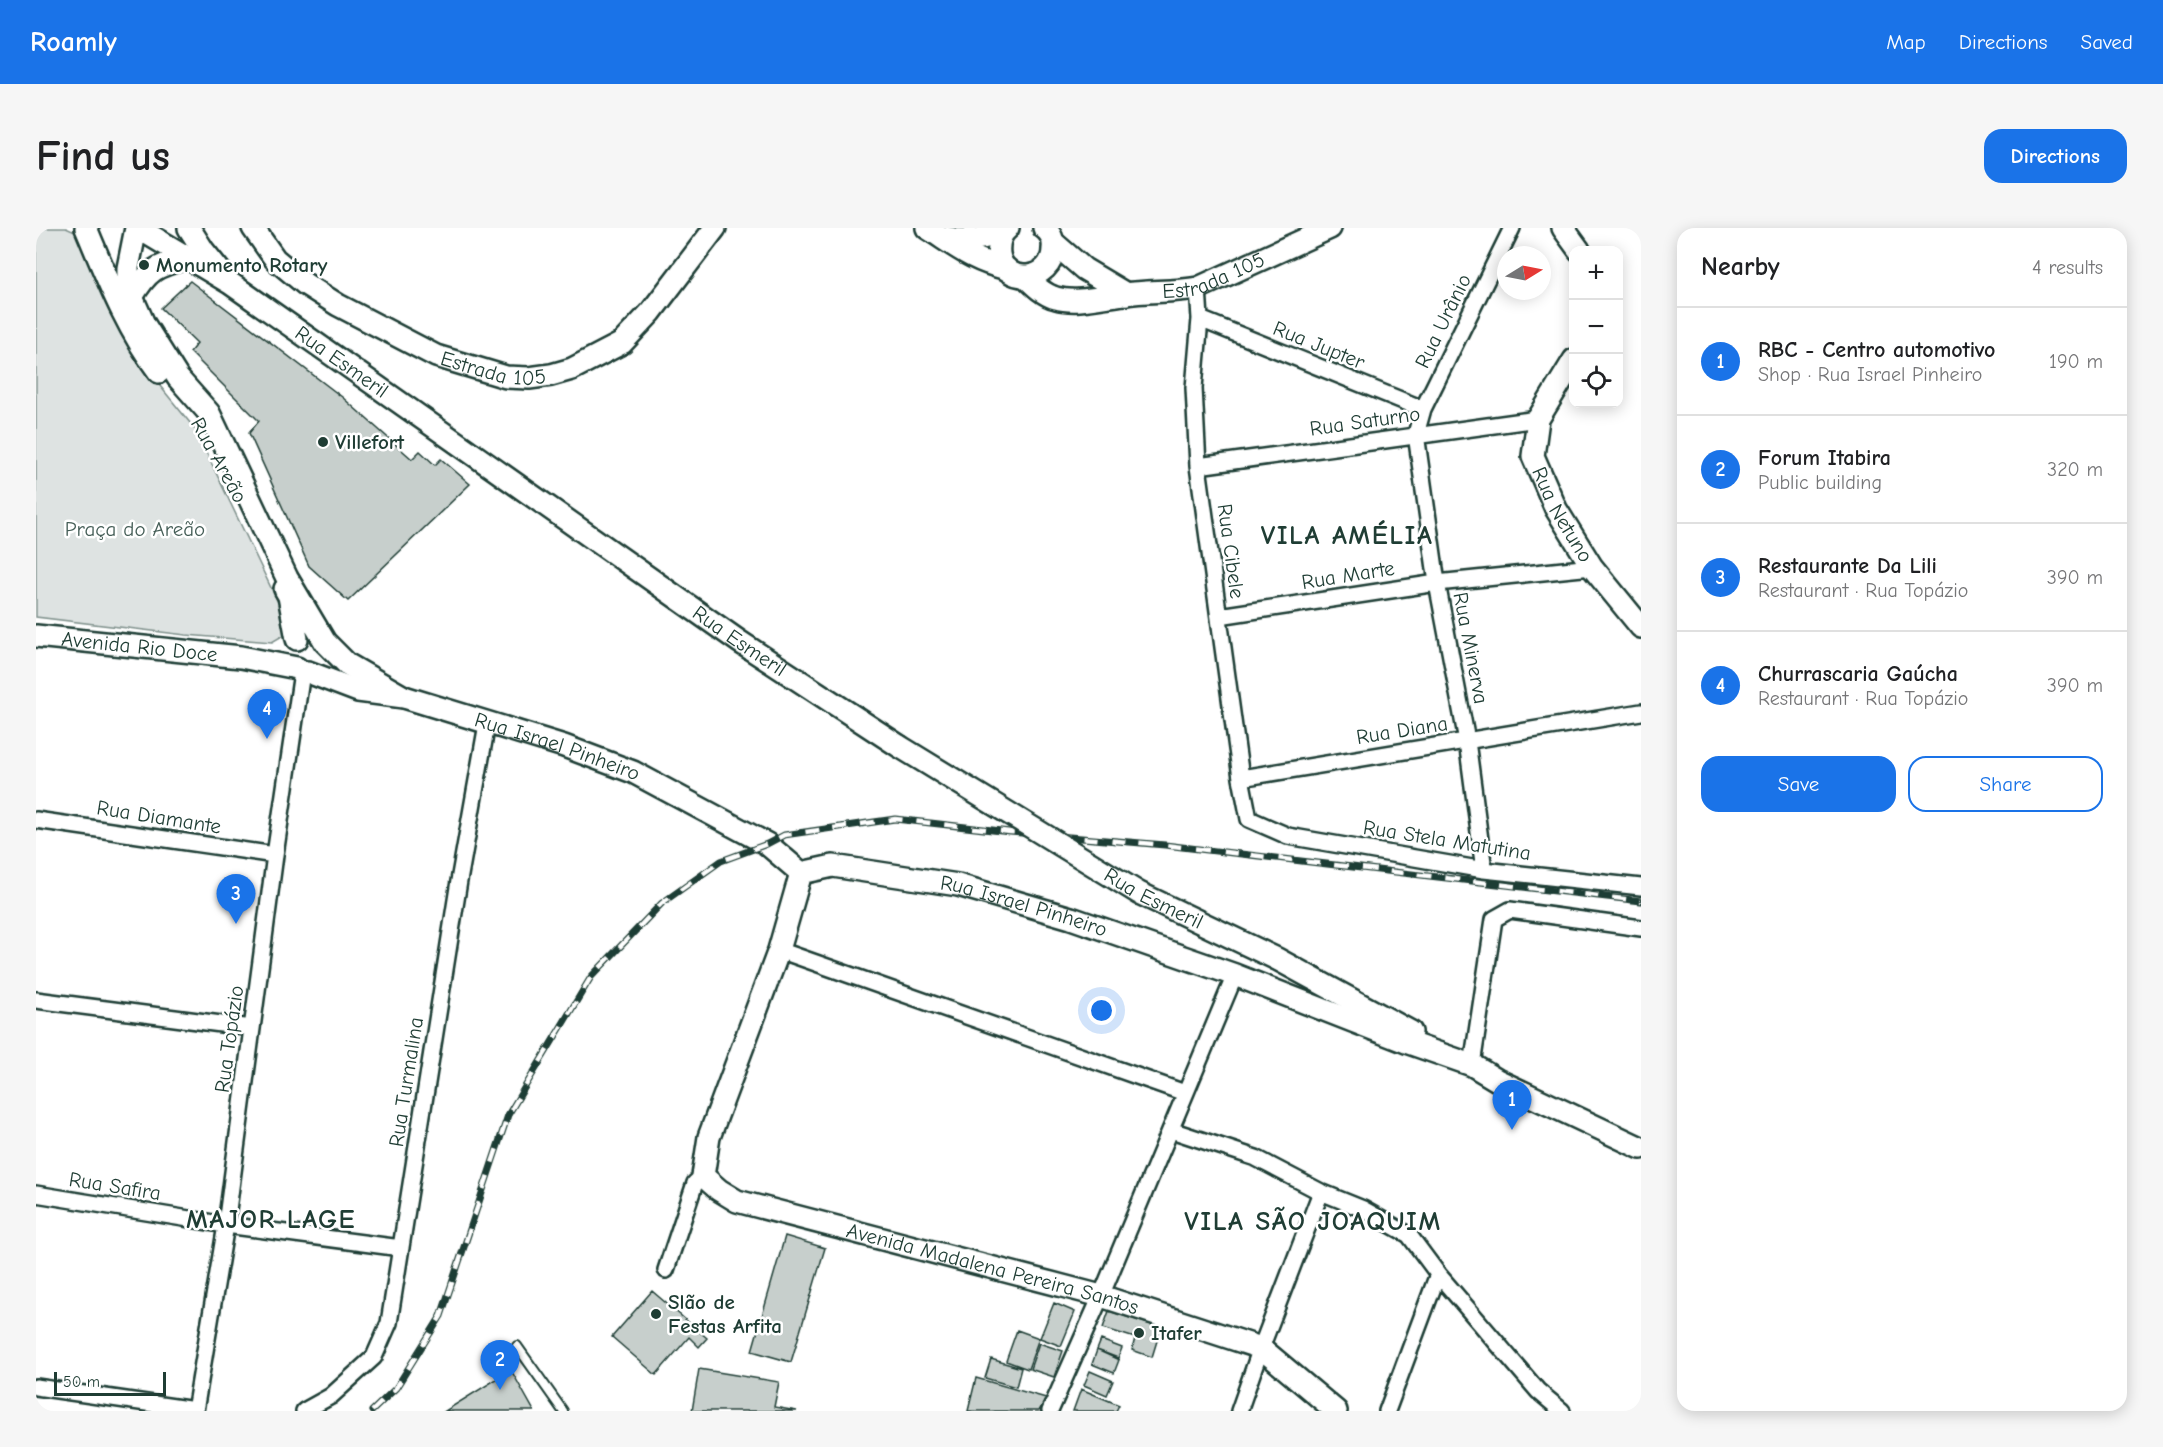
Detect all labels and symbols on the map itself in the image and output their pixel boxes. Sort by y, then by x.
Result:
north arrow [1497,246,1551,300]
street label: Estrada 105 [1162,247,1269,303]
place label: Monumento Rotary [156,253,328,277]
marker: Monumento Rotary [137,258,151,272]
street label: Rua Urânio [1410,270,1476,372]
street label: Rua Jupter [1270,316,1369,374]
street label: Rua Esmeril [291,321,393,403]
street label: Estrada 105 [438,346,548,390]
street label: Rua Saturno [1308,401,1422,441]
street label: Rua Areão [186,413,252,507]
place label: Villefort [335,430,405,454]
marker: Villefort [316,435,330,449]
street label: Rua Netuno [1527,463,1598,567]
street label: Rua Cibele [1212,502,1250,600]
park label: Praça do Areão [65,517,205,541]
district label: VILA AMÉLIA [1261,520,1433,551]
street label: Rua Marte [1300,556,1396,594]
street label: Rua Minerva [1448,590,1494,706]
street label: Rua Esmeril [688,601,791,681]
street label: Avenida Rio Doce [60,627,219,667]
pin: 4 [248,690,286,739]
street label: Rua Israel Pinheiro [472,707,644,786]
street label: Rua Diana [1355,711,1449,749]
street label: Rua Diamante [95,795,223,839]
street label: Rua Stela Matutina [1361,815,1533,865]
street label: Rua Esmeril [1100,863,1207,934]
street label: Rua Israel Pinheiro [939,870,1110,942]
pin: 3 [216,874,256,924]
street label: Rua Topázio [210,984,248,1094]
your location [1087,996,1116,1025]
street label: Rua Turmalina [384,1015,428,1149]
pin: 1 [1492,1080,1532,1130]
street label: Rua Safira [67,1167,163,1205]
district label: MAJOR LAGE [186,1204,356,1235]
district label: VILA SÃO JOAQUIM [1184,1206,1442,1237]
street label: Avenida Madalena Pereira Santos [844,1218,1142,1319]
place label: Slão de Festas Arfita [668,1290,782,1338]
marker: Slão de Festas Arfita [649,1307,663,1321]
place label: Itafer [1151,1321,1202,1345]
marker: Itafer [1132,1326,1146,1340]
pin: 2 [480,1340,520,1390]
scale bar [54,1369,166,1396]

